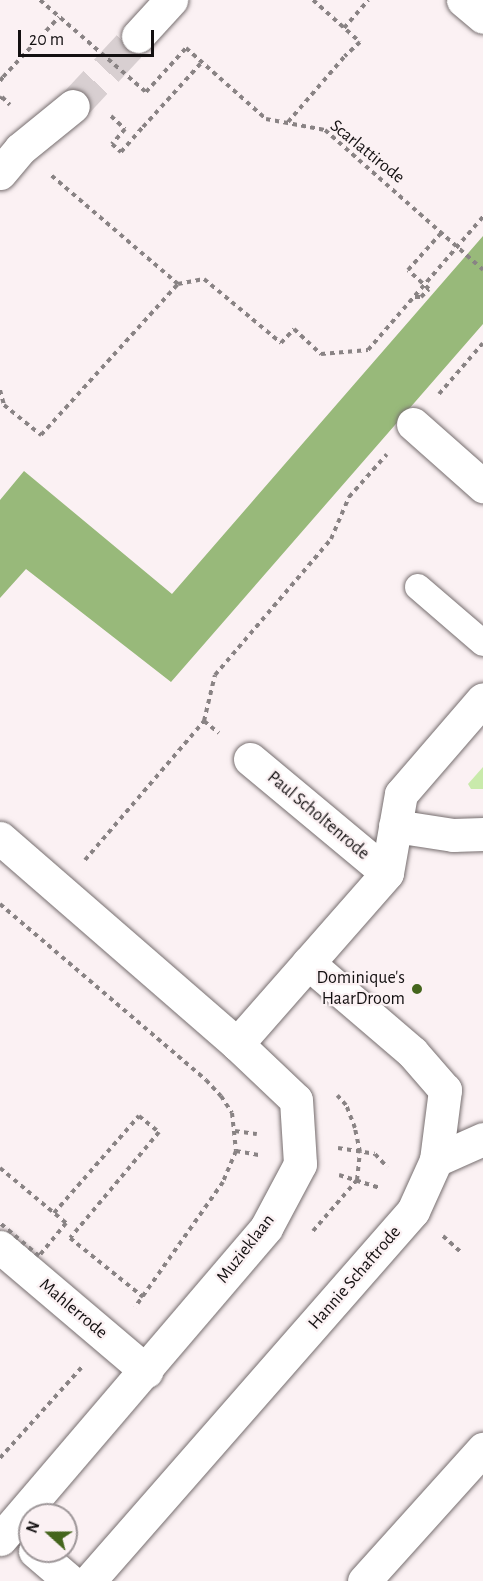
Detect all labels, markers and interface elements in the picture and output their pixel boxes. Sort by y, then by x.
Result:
scale bar [21,18,158,56]
text: 20 m [29,31,64,49]
street label: Scarlattirode [325,115,409,189]
street label: Paul Scholtenrode [263,767,373,865]
place label: Dominique's HaarDroom [316,968,405,1010]
marker: Dominique's HaarDroom [410,982,424,996]
street label: Muzieklaan [212,1210,280,1288]
street label: Hannie Schaftrode [304,1222,406,1334]
street label: Mahlerrode [34,1274,112,1344]
north arrow [18,1503,78,1563]
text: N [24,1519,43,1535]

